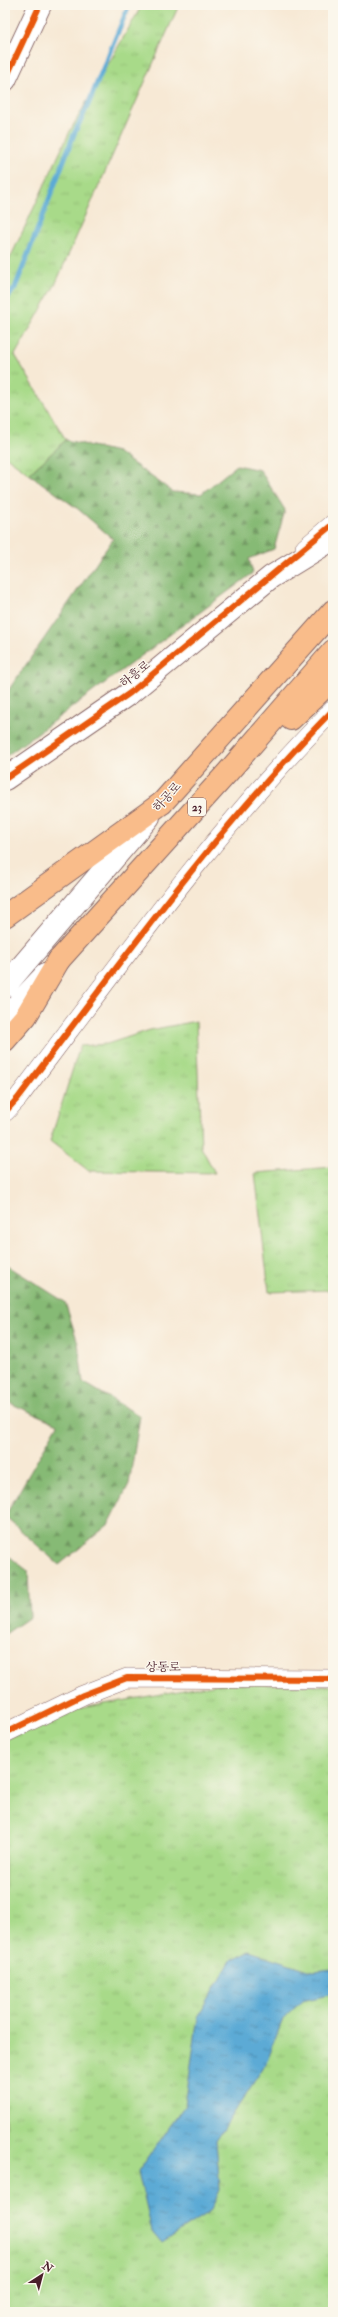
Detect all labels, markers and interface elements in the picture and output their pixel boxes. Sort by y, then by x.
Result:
street label: 하흥로 [117,657,154,691]
street label: 하공로 [150,779,185,815]
road number: 23 [188,798,206,816]
street label: 상동로 [146,1660,181,1675]
north arrow [22,2255,62,2295]
text: N [39,2259,56,2276]

